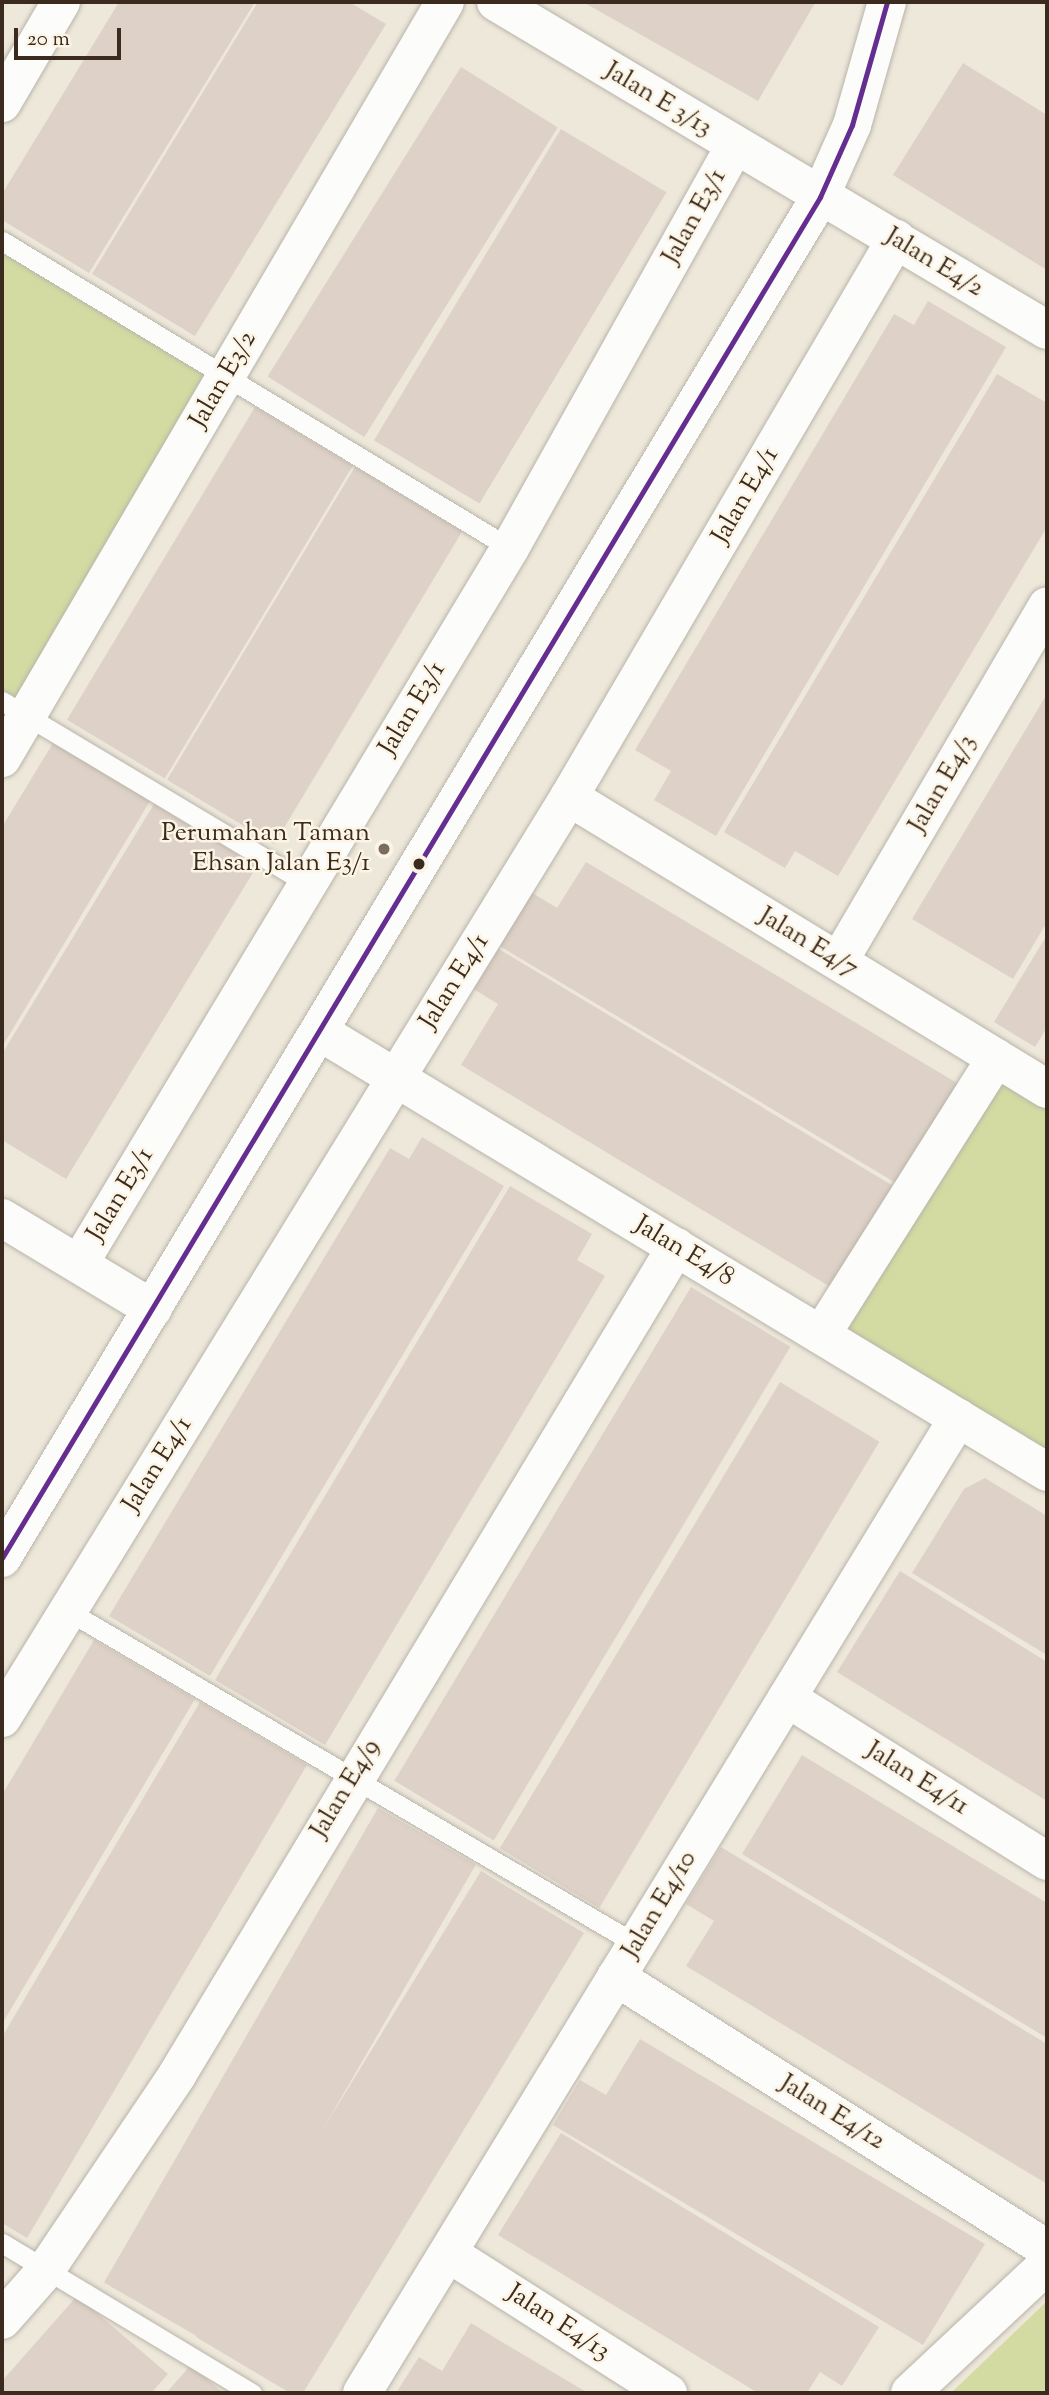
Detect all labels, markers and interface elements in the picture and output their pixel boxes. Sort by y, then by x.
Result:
scale bar [18,14,124,58]
text: 20 m [27,25,70,55]
street label: Jalan E 3/13 [599,56,717,144]
street label: Jalan E3/1 [656,164,734,270]
street label: Jalan E4/2 [879,221,989,305]
street label: Jalan E3/2 [184,326,264,434]
street label: Jalan E4/1 [706,442,786,550]
street label: Jalan E3/1 [373,657,453,761]
street label: Jalan E4/3 [902,729,984,839]
place label: Perumahan Taman Ehsan Jalan E3/1 [161,818,370,880]
marker: Perumahan Taman Ehsan Jalan E3/1 [376,841,392,857]
unlabelled marker [412,857,426,871]
street label: Jalan E4/7 [753,901,863,985]
street label: Jalan E4/1 [414,929,496,1035]
street label: Jalan E3/1 [81,1143,161,1247]
street label: Jalan E4/8 [628,1210,740,1294]
street label: Jalan E4/1 [117,1412,199,1518]
street label: Jalan E4/9 [304,1734,388,1844]
street label: Jalan E4/11 [860,1735,974,1823]
street label: Jalan E4/10 [616,1846,704,1964]
street label: Jalan E4/12 [773,2068,891,2158]
street label: Jalan E4/13 [501,2278,615,2368]

